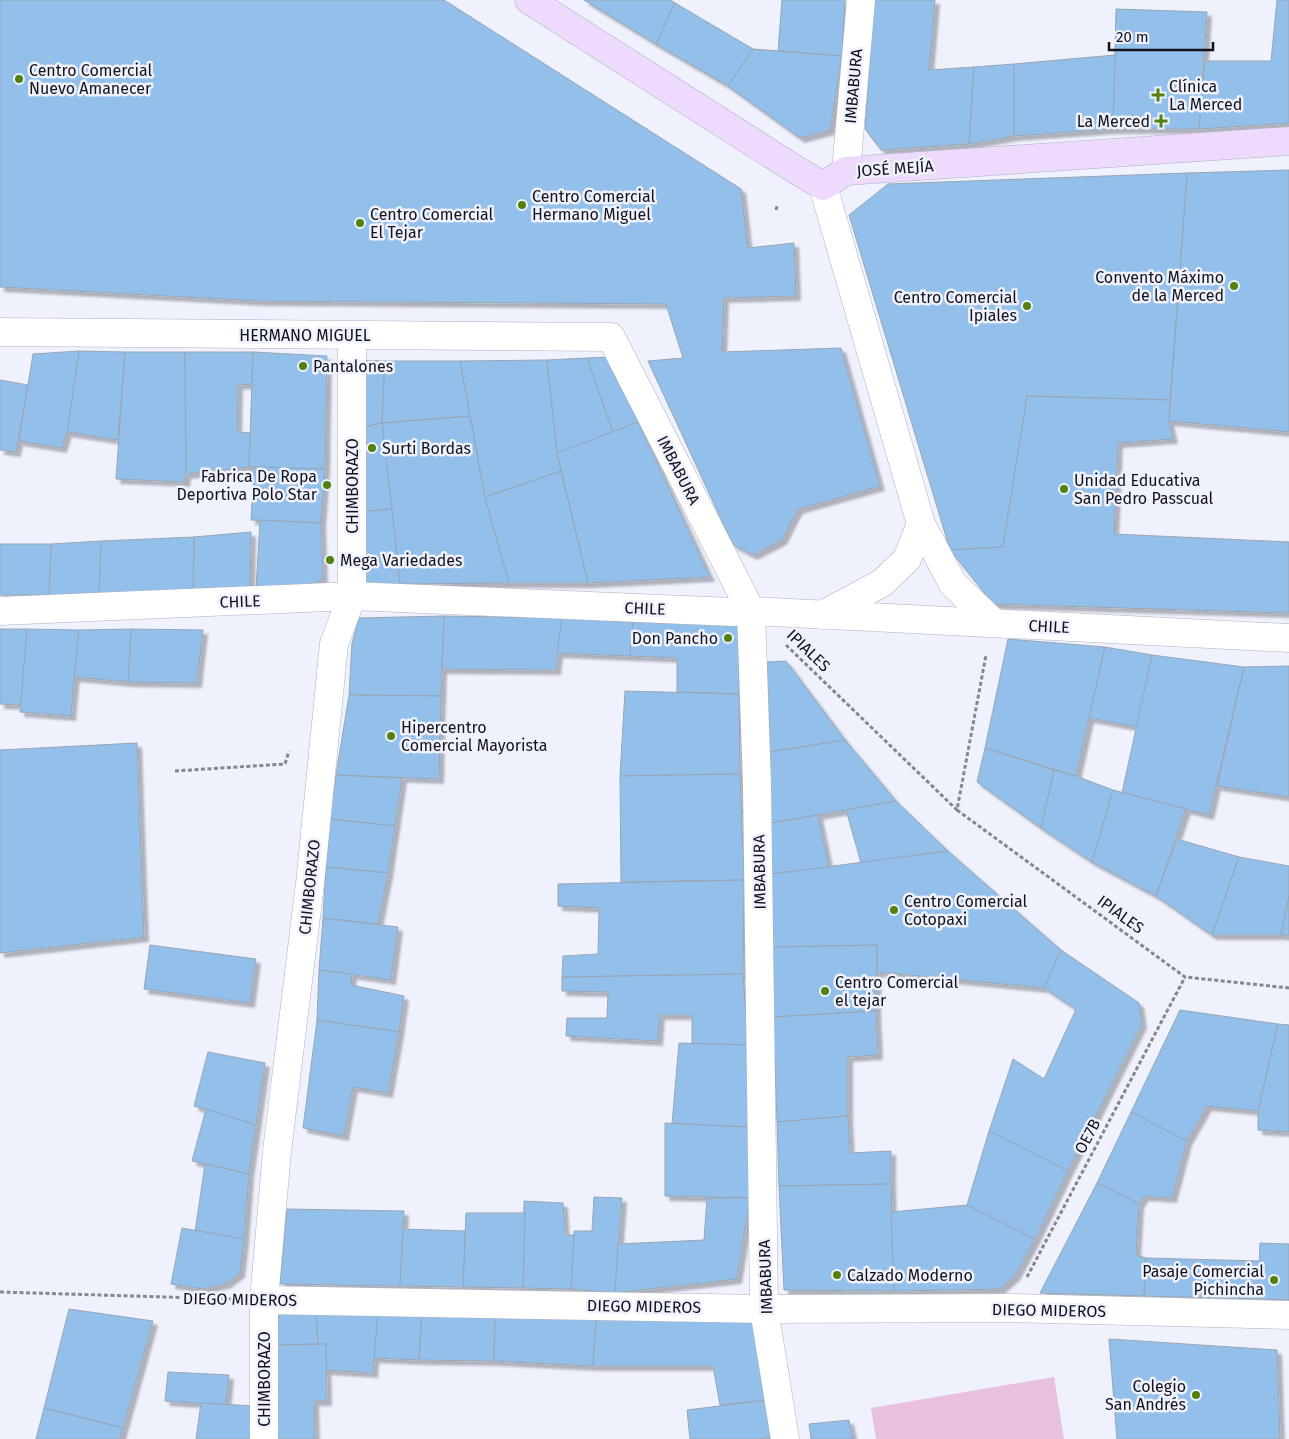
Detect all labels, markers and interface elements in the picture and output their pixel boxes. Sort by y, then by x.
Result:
scale bar [1109,20,1213,52]
text: 20 m [1116,28,1149,46]
street label: IMBABURA [841,47,866,124]
place label: Centro Comercial Nuevo Amanecer [29,61,153,98]
marker: Centro Comercial Nuevo Amanecer [13,73,25,85]
place label: Clínica La Merced [1169,77,1242,114]
marker: Clínica La Merced [1151,88,1165,102]
place label: La Merced [1077,112,1150,131]
marker: La Merced [1154,114,1168,128]
street label: JOSÉ MEJÍA [856,155,935,181]
place label: Centro Comercial Hermano Miguel [532,187,656,224]
marker: Centro Comercial Hermano Miguel [516,199,528,211]
place label: Centro Comercial El Tejar [370,205,494,242]
marker: Centro Comercial El Tejar [354,217,366,229]
place label: Convento Máximo de la Merced [1095,268,1224,305]
marker: Convento Máximo de la Merced [1228,280,1240,292]
place label: Centro Comercial Ipiales [894,288,1017,325]
marker: Centro Comercial Ipiales [1021,300,1033,312]
street label: HERMANO MIGUEL [239,326,371,345]
place label: Pantalones [313,357,393,376]
marker: Pantalones [297,360,309,372]
street label: IMBABURA [653,432,704,509]
street label: CHIMBORAZO [343,438,362,534]
place label: Surti Bordas [382,439,471,458]
marker: Surti Bordas [366,442,378,454]
place label: Fabrica De Ropa Deportiva Polo Star [176,467,318,504]
place label: Unidad Educativa San Pedro Passcual [1074,471,1214,508]
marker: Fabrica De Ropa Deportiva Polo Star [321,479,333,491]
marker: Unidad Educativa San Pedro Passcual [1058,483,1070,495]
place label: Mega Variedades [340,551,463,570]
marker: Mega Variedades [324,554,336,566]
street label: CHILE [219,591,261,612]
street label: CHILE [624,598,666,619]
street label: CHILE [1028,616,1070,637]
street label: IPIALES [783,625,835,676]
place label: Don Pancho [632,629,718,648]
marker: Don Pancho [722,632,734,644]
place label: Hipercentro Comercial Mayorista [401,718,547,755]
marker: Hipercentro Comercial Mayorista [385,730,397,742]
street label: IMBABURA [749,833,770,910]
street label: CHIMBORAZO [295,838,324,936]
street label: IPIALES [1094,891,1148,938]
place label: Centro Comercial Cotopaxi [904,892,1028,929]
marker: Centro Comercial Cotopaxi [888,904,900,916]
place label: Centro Comercial el tejar [835,973,959,1010]
marker: Centro Comercial el tejar [819,985,831,997]
street label: OE7B [1070,1115,1105,1157]
street label: IMBABURA [755,1238,776,1315]
place label: Pasaje Comercial Pichincha [1142,1262,1264,1299]
place label: Calzado Moderno [847,1266,973,1285]
marker: Calzado Moderno [831,1269,843,1281]
marker: Pasaje Comercial Pichincha [1268,1274,1280,1286]
street label: DIEGO MIDEROS [183,1289,298,1310]
street label: DIEGO MIDEROS [587,1296,702,1317]
street label: DIEGO MIDEROS [992,1300,1107,1321]
street label: CHIMBORAZO [255,1331,274,1427]
place label: Colegio San Andrés [1105,1377,1186,1414]
marker: Colegio San Andrés [1190,1389,1202,1401]

